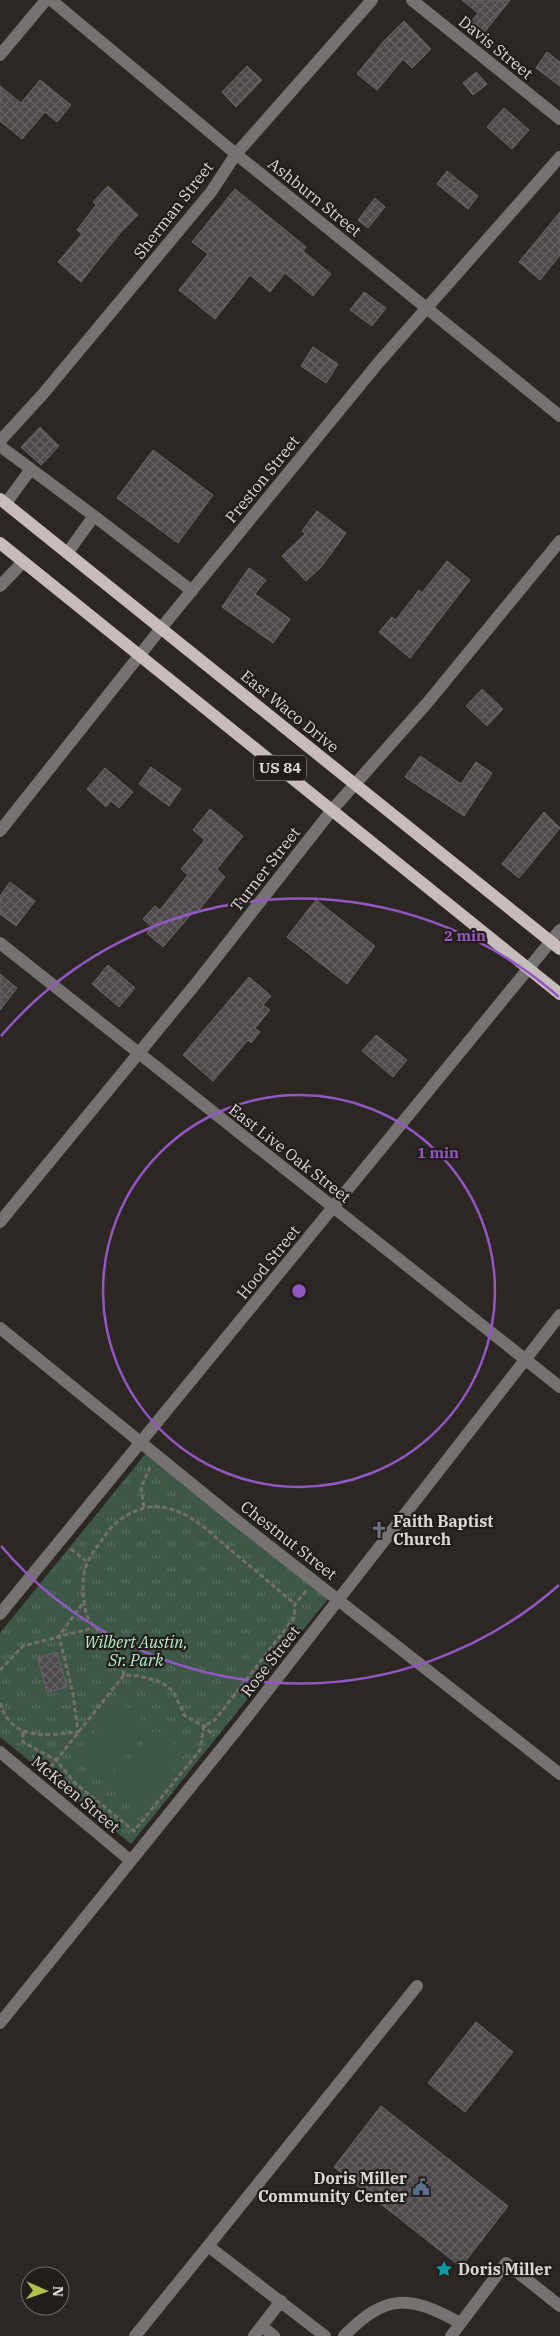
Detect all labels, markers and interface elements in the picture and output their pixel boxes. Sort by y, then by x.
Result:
street label: Davis Street [455,11,537,83]
street label: Ashburn Street [264,153,366,241]
street label: Sherman Street [129,157,217,263]
street label: Preston Street [221,431,304,527]
street label: East Waco Drive [237,665,343,757]
road number: US 84 [254,756,306,780]
street label: Turner Street [226,823,304,915]
text: 2 min [444,926,486,945]
street label: East Live Oak Street [225,1099,355,1207]
text: 1 min [417,1143,459,1162]
street label: Hood Street [232,1221,304,1303]
centre of rings [290,1282,308,1300]
street label: Chestnut Street [237,1496,341,1584]
place label: Faith Baptist Church [393,1511,493,1549]
church icon: Faith Baptist Church [369,1520,389,1540]
street label: Rose Street [236,1621,304,1700]
park label: Wilbert Austin, Sr. Park [84,1632,188,1670]
street label: McKeen Street [28,1751,125,1837]
place label: Doris Miller Community Center [258,2168,407,2206]
public building icon: Doris Miller Community Center [411,2177,431,2197]
place icon: Doris Miller [434,2259,454,2279]
place label: Doris Miller [458,2259,552,2279]
north arrow [20,2266,70,2316]
text: N [49,2286,67,2297]

